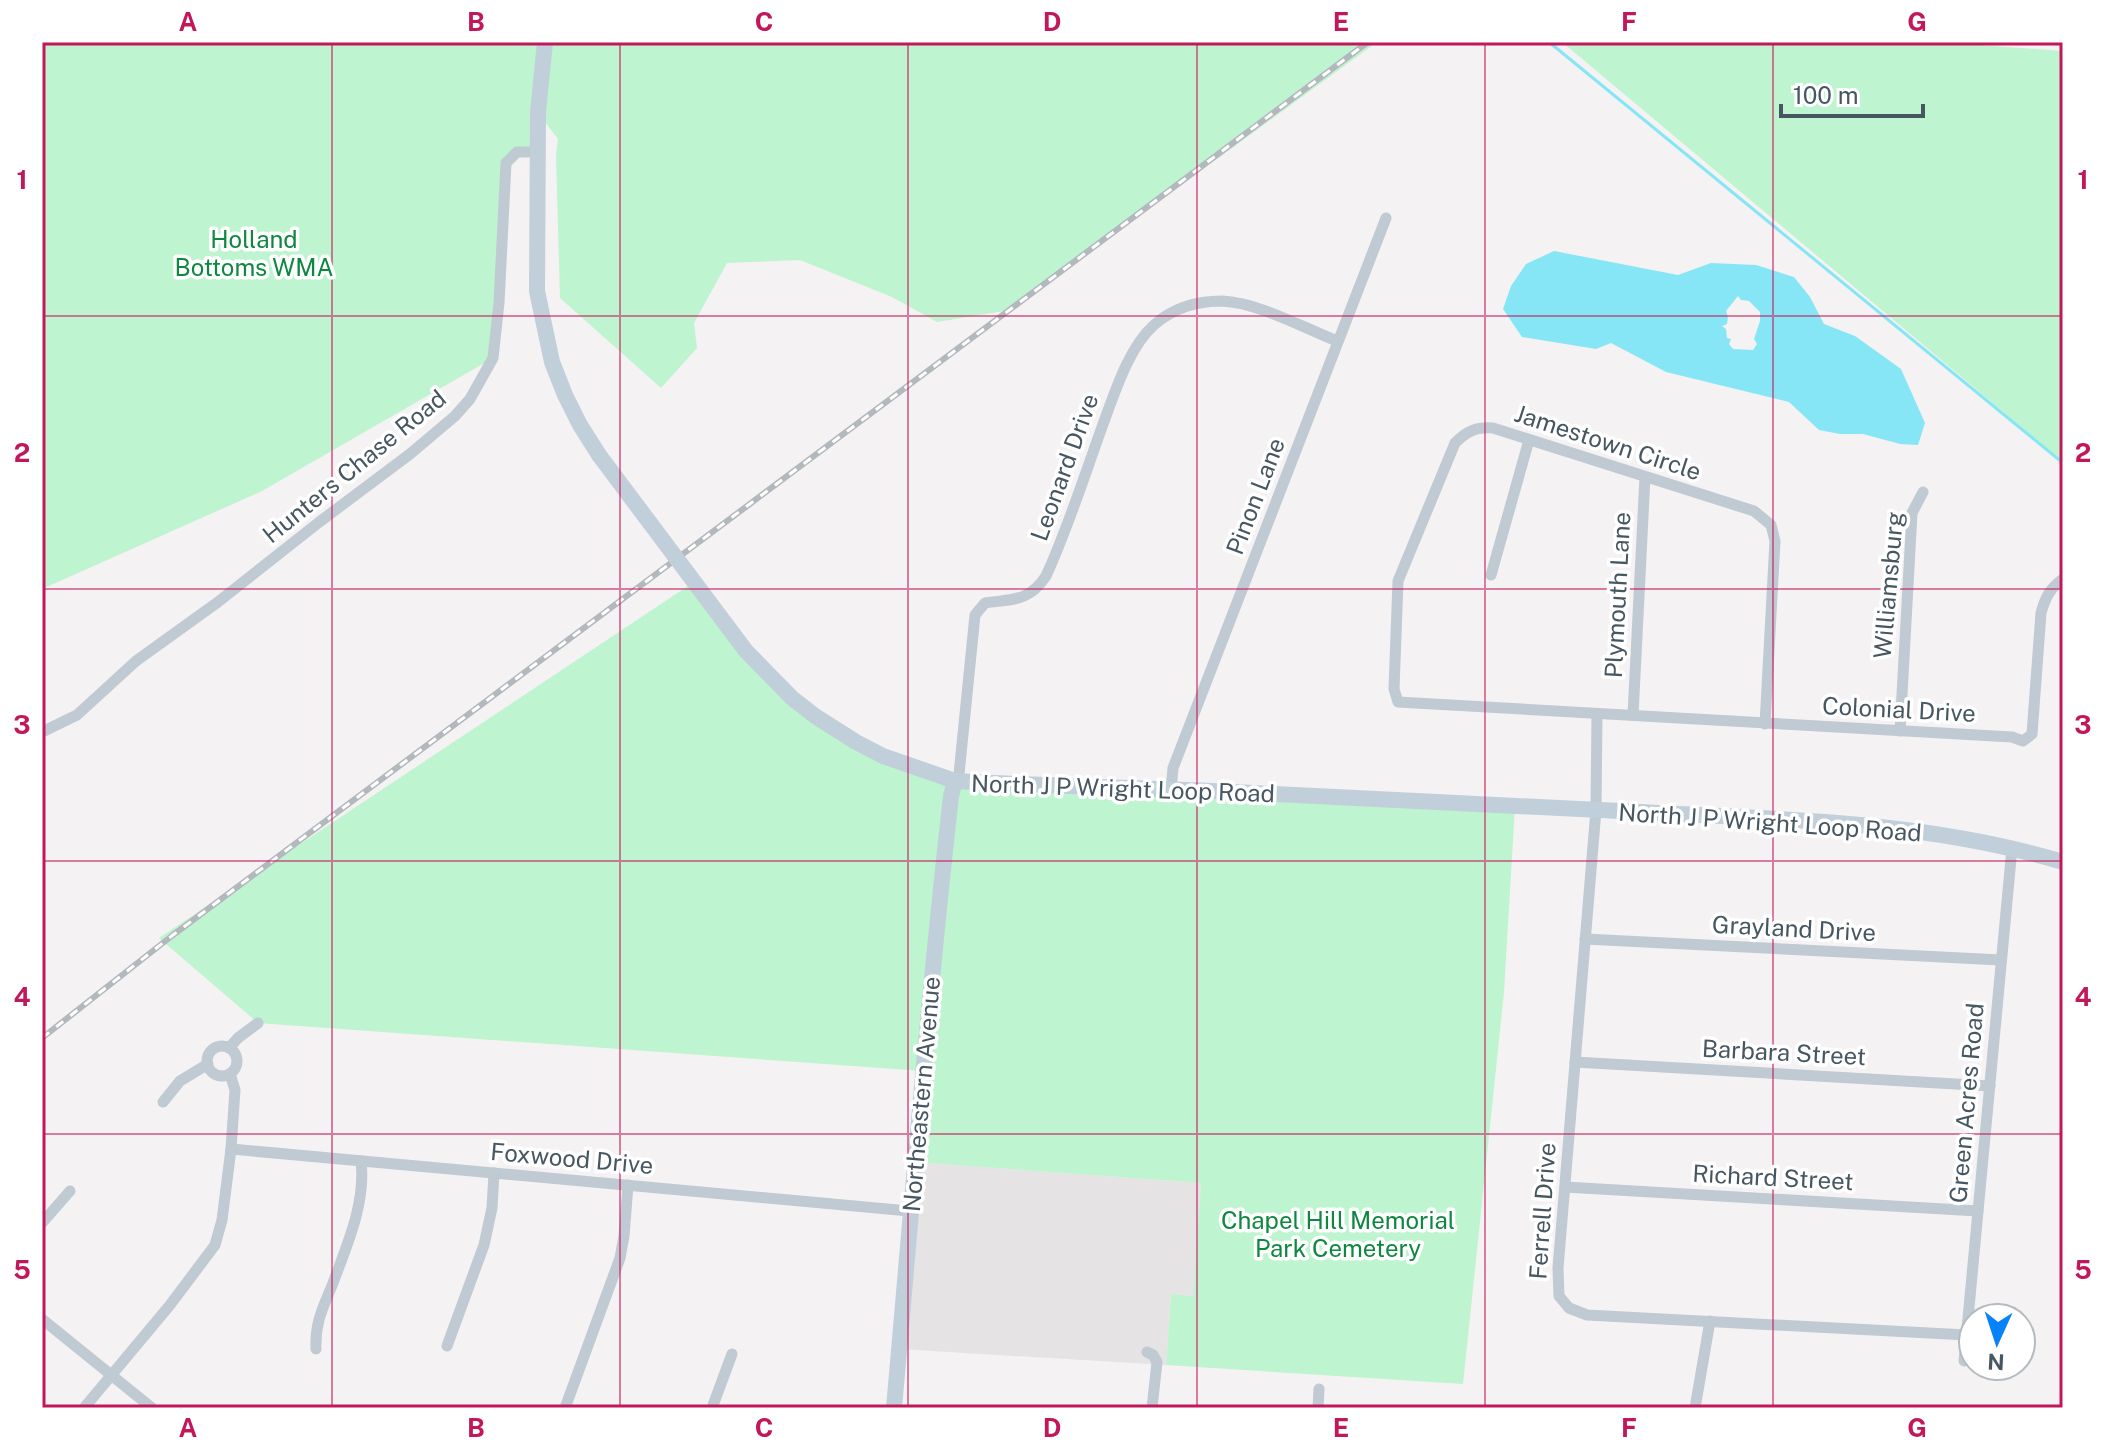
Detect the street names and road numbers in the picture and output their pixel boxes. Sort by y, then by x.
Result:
street label: Hunters Chase Road [257,384,451,548]
street label: Leonard Drive [1024,390,1104,544]
street label: Jamestown Circle [1511,399,1705,485]
street label: Pinon Lane [1220,434,1290,558]
street label: Williamsburg [1868,510,1908,660]
street label: Plymouth Lane [1599,511,1635,679]
street label: Colonial Drive [1821,691,1977,727]
street label: North J P Wright Loop Road [971,769,1275,807]
street label: North J P Wright Loop Road [1617,797,1923,847]
street label: Grayland Drive [1711,910,1877,946]
street label: Northeastern Avenue [897,975,945,1213]
street label: Green Acres Road [1943,1002,1989,1204]
street label: Barbara Street [1701,1034,1867,1070]
street label: Foxwood Drive [489,1137,655,1179]
street label: Ferrell Drive [1523,1142,1561,1280]
street label: Richard Street [1692,1159,1854,1195]

